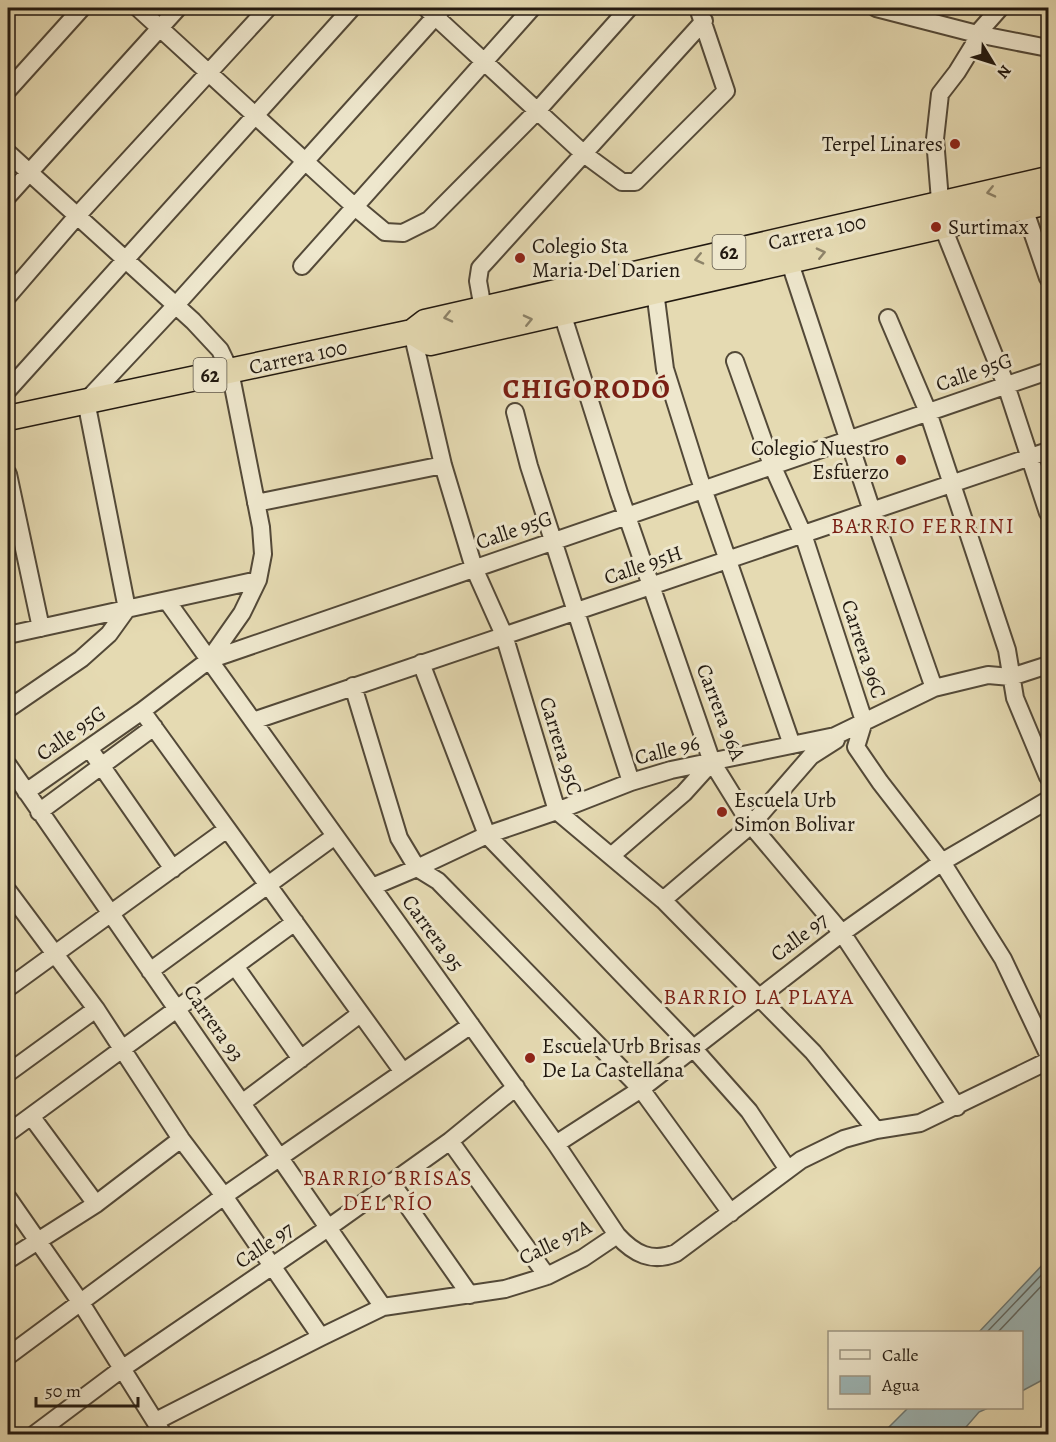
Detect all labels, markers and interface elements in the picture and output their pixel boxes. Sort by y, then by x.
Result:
north arrow [963,33,1023,93]
text: N [992,60,1016,83]
place label: Terpel Linares [822,130,943,158]
marker: Terpel Linares [948,137,962,151]
one-way arrow [987,184,997,197]
street label: Carrera 100 [765,207,869,257]
place label: Surtimax [948,213,1029,241]
marker: Surtimax [929,220,943,234]
place label: Colegio Sta Maria Del Darien [532,232,680,284]
road number: 62 [712,235,746,269]
one-way arrow [815,247,825,260]
marker: Colegio Sta Maria Del Darien [513,251,527,265]
one-way arrow [694,252,704,265]
one-way arrow [443,310,453,323]
one-way arrow [523,315,533,328]
street label: Carrera 100 [246,333,350,381]
street label: Calle 95G [932,346,1016,398]
road number: 62 [194,358,226,392]
district label: CHIGORODÓ [503,371,671,407]
place label: Colegio Nuestro Esfuerzo [751,434,889,486]
marker: Colegio Nuestro Esfuerzo [894,453,908,467]
street label: Calle 95G [472,504,556,556]
district label: BARRIO FERRINI [831,511,1015,541]
street label: Calle 95H [600,539,686,591]
street label: Carrera 96C [835,596,893,702]
street label: Carrera 96A [690,660,753,765]
street label: Carrera 95C [533,693,589,799]
street label: Calle 95G [30,699,112,767]
street label: Calle 96 [632,728,703,772]
place label: Escuela Urb Simon Bolivar [734,786,855,838]
marker: Escuela Urb Simon Bolivar [715,805,729,819]
street label: Carrera 95 [396,889,470,977]
street label: Calle 97 [765,906,834,968]
street label: Carrera 93 [177,979,251,1067]
district label: BARRIO LA PLAYA [663,982,855,1012]
place label: Escuela Urb Brisas De La Castellana [542,1032,701,1084]
marker: Escuela Urb Brisas De La Castellana [523,1051,537,1065]
district label: BARRIO BRISAS DEL RÍO [303,1163,473,1218]
street label: Calle 97A [514,1212,597,1272]
street label: Calle 97 [229,1215,299,1275]
legend [828,1331,1023,1409]
text: Calle [882,1343,919,1367]
scale bar [36,1370,138,1408]
text: Agua [881,1373,920,1397]
text: 50 m [45,1379,81,1403]

